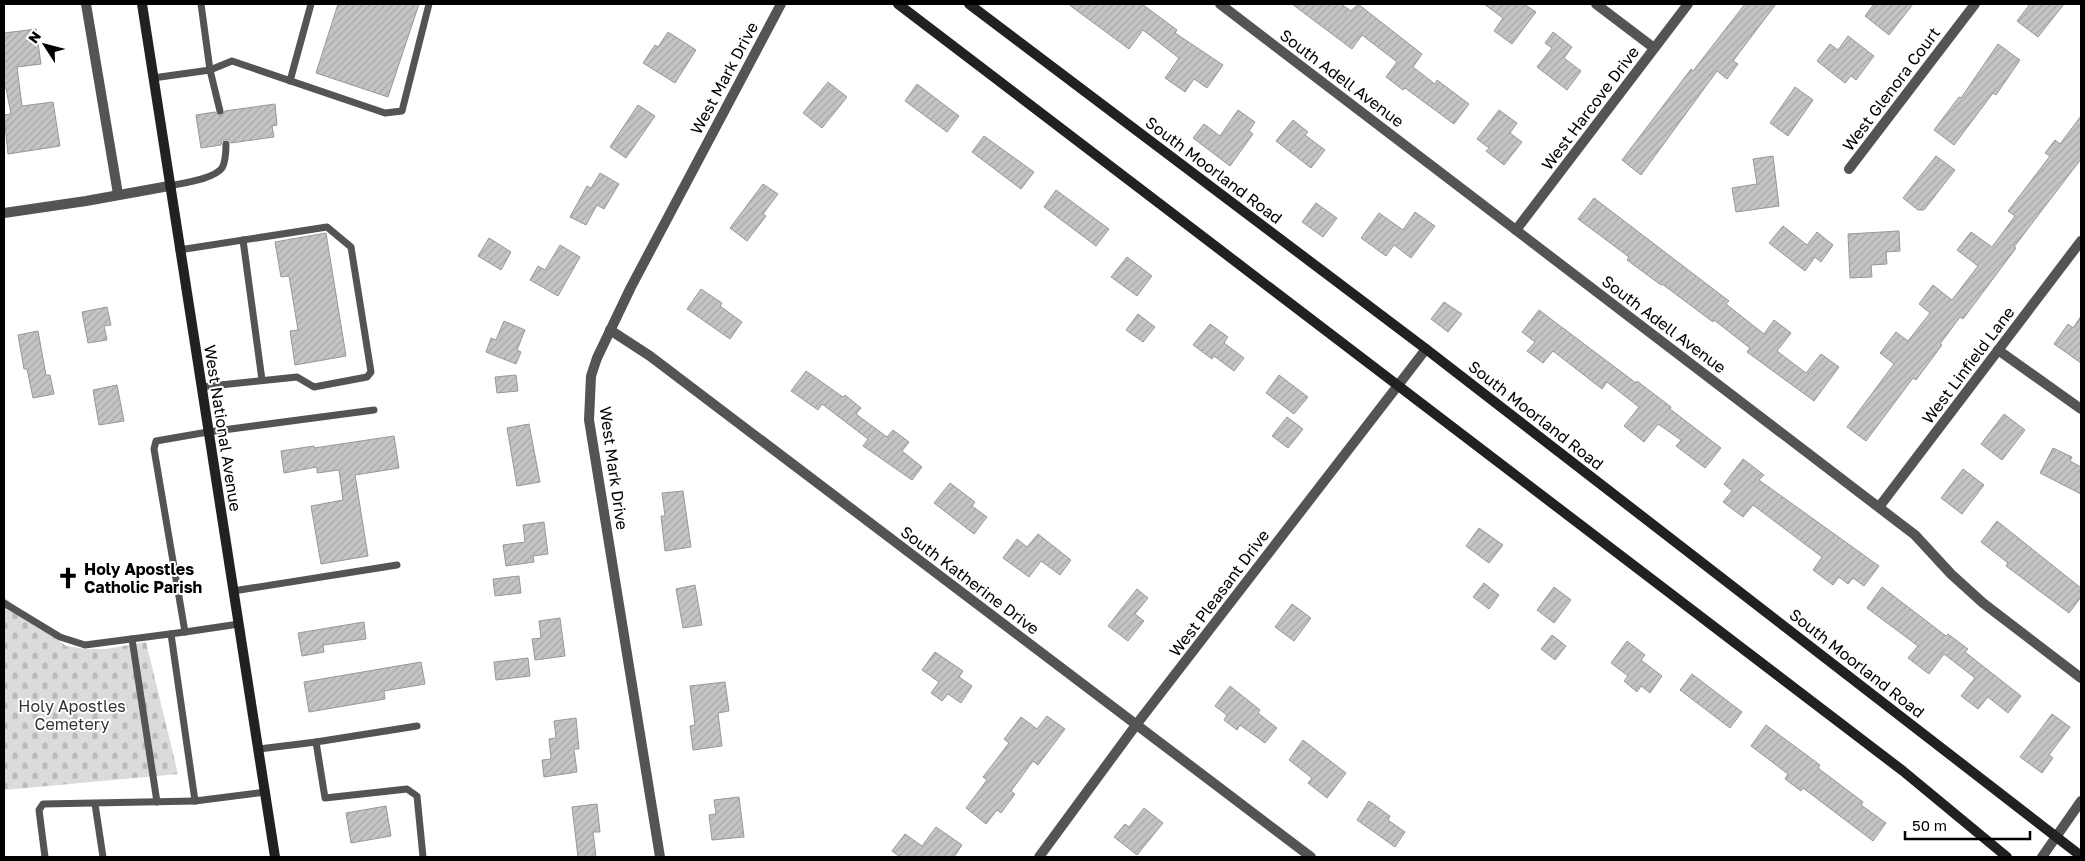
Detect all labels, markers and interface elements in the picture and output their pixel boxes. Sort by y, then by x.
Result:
street label: West Mark Drive [686,18,762,138]
north arrow [20,20,70,70]
street label: West Glenora Court [1838,23,1944,155]
street label: South Adell Avenue [1276,25,1408,131]
text: N [24,28,44,46]
street label: West Harcove Drive [1537,42,1643,174]
street label: South Moorland Road [1142,112,1286,228]
street label: South Adell Avenue [1598,271,1730,377]
street label: West Linfield Lane [1917,302,2019,428]
street label: West National Avenue [200,343,246,513]
street label: South Moorland Road [1464,356,1608,474]
street label: West Mark Drive [595,405,633,531]
street label: South Katherine Drive [897,521,1043,639]
street label: West Pleasant Drive [1165,526,1273,660]
place label: Holy Apostles Catholic Parish [84,559,202,597]
church icon: Holy Apostles Catholic Parish [55,565,81,591]
street label: South Moorland Road [1785,604,1929,722]
park label: Holy Apostles Cemetery [18,696,126,734]
scale bar [1905,808,2030,840]
text: 50 m [1912,816,1947,834]

